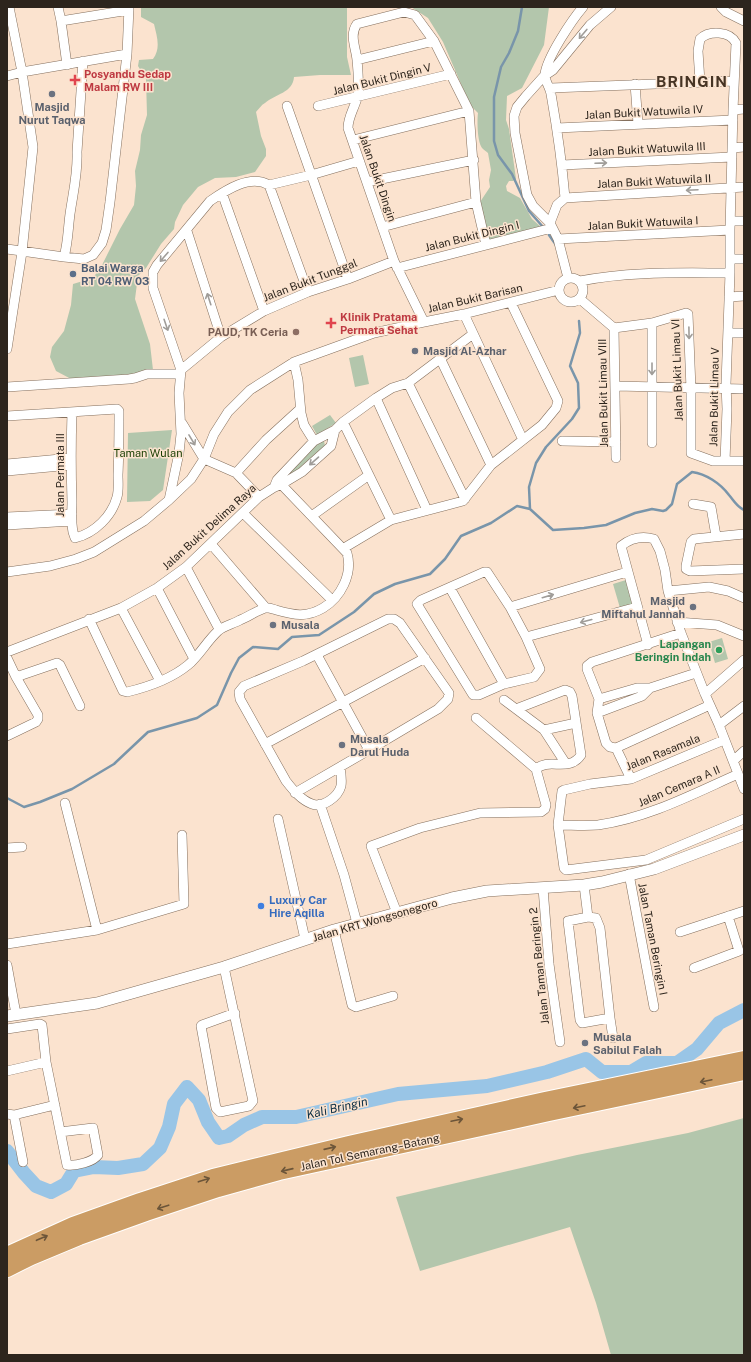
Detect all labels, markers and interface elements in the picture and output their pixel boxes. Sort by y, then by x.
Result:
one-way arrow [578,28,587,39]
street label: Jalan Bukit Dingin V [332,61,433,97]
place label: Posyandu Sedap Malam RW III [84,68,171,93]
district label: BRINGIN [656,73,728,90]
marker: Posyandu Sedap Malam RW III [69,74,81,86]
marker: Masjid Nurut Taqwa [47,89,57,99]
place label: Masjid Nurut Taqwa [18,101,86,126]
street label: Jalan Bukit Watuwila IV [584,103,704,121]
street label: Jalan Bukit Dingin [357,133,399,223]
street label: Jalan Bukit Watuwila III [588,140,706,158]
one-way arrow [594,159,607,167]
street label: Jalan Bukit Watuwila II [597,172,711,190]
one-way arrow [686,187,699,194]
street label: Jalan Bukit Watuwila I [587,214,699,232]
street label: Jalan Bukit Dingin I [424,218,520,254]
one-way arrow [160,252,169,262]
street label: Jalan Bukit Tunggal [261,256,359,304]
place label: Balai Warga RT 04 RW 03 [81,262,149,287]
marker: Balai Warga RT 04 RW 03 [68,269,78,279]
street label: Jalan Bukit Barisan [426,281,524,315]
one-way arrow [205,293,212,306]
place label: Klinik Pratama Permata Sehat [340,311,418,336]
marker: Klinik Pratama Permata Sehat [325,317,337,329]
one-way arrow [163,318,170,331]
street label: Jalan Bukit Limau VI [669,319,685,421]
place label: PAUD, TK Ceria [208,326,288,338]
one-way arrow [685,326,693,339]
marker: PAUD, TK Ceria [291,327,301,337]
street label: Jalan Bukit Limau VIII [596,339,610,447]
place label: Masjid Al-Azhar [423,345,507,357]
marker: Masjid Al-Azhar [410,346,420,356]
street label: Jalan Bukit Limau V [707,347,721,447]
one-way arrow [648,362,656,375]
street label: Jalan Permata III [54,433,66,517]
one-way arrow [189,434,197,446]
park label: Taman Wulan [114,447,182,459]
one-way arrow [309,456,320,465]
street label: Jalan Bukit Delima Raya [160,482,258,572]
one-way arrow [541,592,554,599]
place label: Masjid Miftahul Jannah [601,595,685,620]
marker: Masjid Miftahul Jannah [688,602,698,612]
one-way arrow [580,618,593,625]
place label: Musala [281,619,320,631]
marker: Musala [268,620,278,630]
place label: Lapangan Beringin Indah [635,638,711,663]
marker: Lapangan Beringin Indah [714,645,724,655]
street label: Jalan Rasamala [624,732,702,772]
place label: Musala Darul Huda [350,733,409,758]
marker: Musala Darul Huda [337,740,347,750]
street label: Jalan Cemara A II [636,763,722,809]
street label: Jalan Taman Beringin I [636,882,670,996]
place label: Luxury Car Hire Aqilla [269,894,327,919]
street label: Jalan KRT Wongsonegoro [311,896,439,944]
marker: Luxury Car Hire Aqilla [256,901,266,911]
street label: Jalan Taman Beringin 2 [527,906,551,1025]
place label: Musala Sabilul Falah [593,1031,662,1056]
marker: Musala Sabilul Falah [580,1038,590,1048]
one-way arrow [700,1077,713,1085]
water label: Kali Bringin [305,1094,369,1122]
one-way arrow [572,1103,585,1111]
one-way arrow [450,1115,463,1123]
street label: Jalan Tol Semarang–Batang [299,1131,441,1173]
one-way arrow [323,1144,336,1151]
one-way arrow [281,1167,294,1175]
one-way arrow [198,1176,211,1183]
one-way arrow [157,1204,169,1212]
one-way arrow [36,1234,48,1242]

